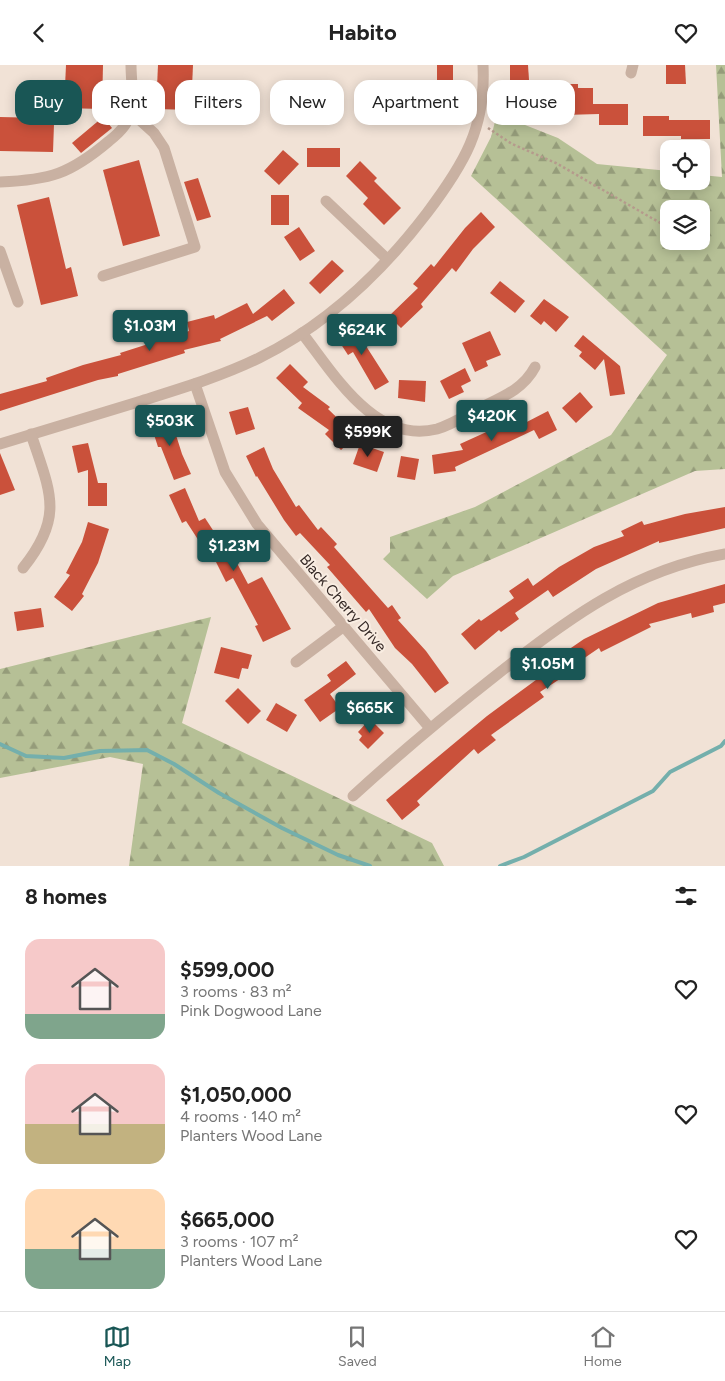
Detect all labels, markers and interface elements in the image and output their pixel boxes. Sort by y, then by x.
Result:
icon: back [25,19,53,47]
text: Habito [328,19,397,46]
icon: heart [672,19,700,47]
chip: Buy [15,80,82,125]
chip: Rent [92,80,165,125]
chip: Filters [175,80,260,125]
chip: New [270,80,344,125]
chip: Apartment [354,80,477,125]
chip: House [487,80,575,125]
map controls [660,140,710,250]
button: locate [660,140,710,190]
button: layers [660,200,710,250]
pin: $1.03M [109,309,191,352]
pin: $624K [327,313,397,356]
text: $1.03M [124,316,176,335]
text: $624K [338,320,386,339]
pin: $420K [457,399,527,442]
pin: $503K [135,405,205,447]
text: $420K [467,406,517,425]
text: $503K [146,411,194,430]
pin: $599K [333,415,403,458]
text: $599K [344,422,392,441]
pin: $1.23M [193,529,275,572]
text: $1.23M [208,536,260,555]
street label: Black Cherry Drive [296,551,390,655]
pin: $1.05M [507,647,589,690]
text: $1.05M [522,654,574,673]
pin: $665K [335,691,405,734]
text: $665K [346,698,394,717]
icon: filters [672,882,700,910]
text: 8 homes [25,884,107,909]
text: $599,000 [180,957,274,982]
icon: home [65,959,125,1019]
icon: heart [672,975,700,1003]
text: 3 rooms · 83 m² [180,982,292,1001]
text: Pink Dogwood Lane [180,1001,322,1020]
text: $1,050,000 [180,1082,292,1107]
icon: home [65,1084,125,1144]
icon: heart [672,1100,700,1128]
text: 4 rooms · 140 m² [180,1107,301,1126]
text: Planters Wood Lane [180,1126,322,1145]
text: $665,000 [180,1207,274,1232]
icon: home [65,1209,125,1269]
icon: heart [672,1225,700,1253]
text: 3 rooms · 107 m² [180,1232,298,1251]
text: Planters Wood Lane [180,1251,322,1270]
tab: Map [103,1323,131,1370]
tab: Saved [338,1323,377,1370]
tab: Home [583,1323,622,1370]

